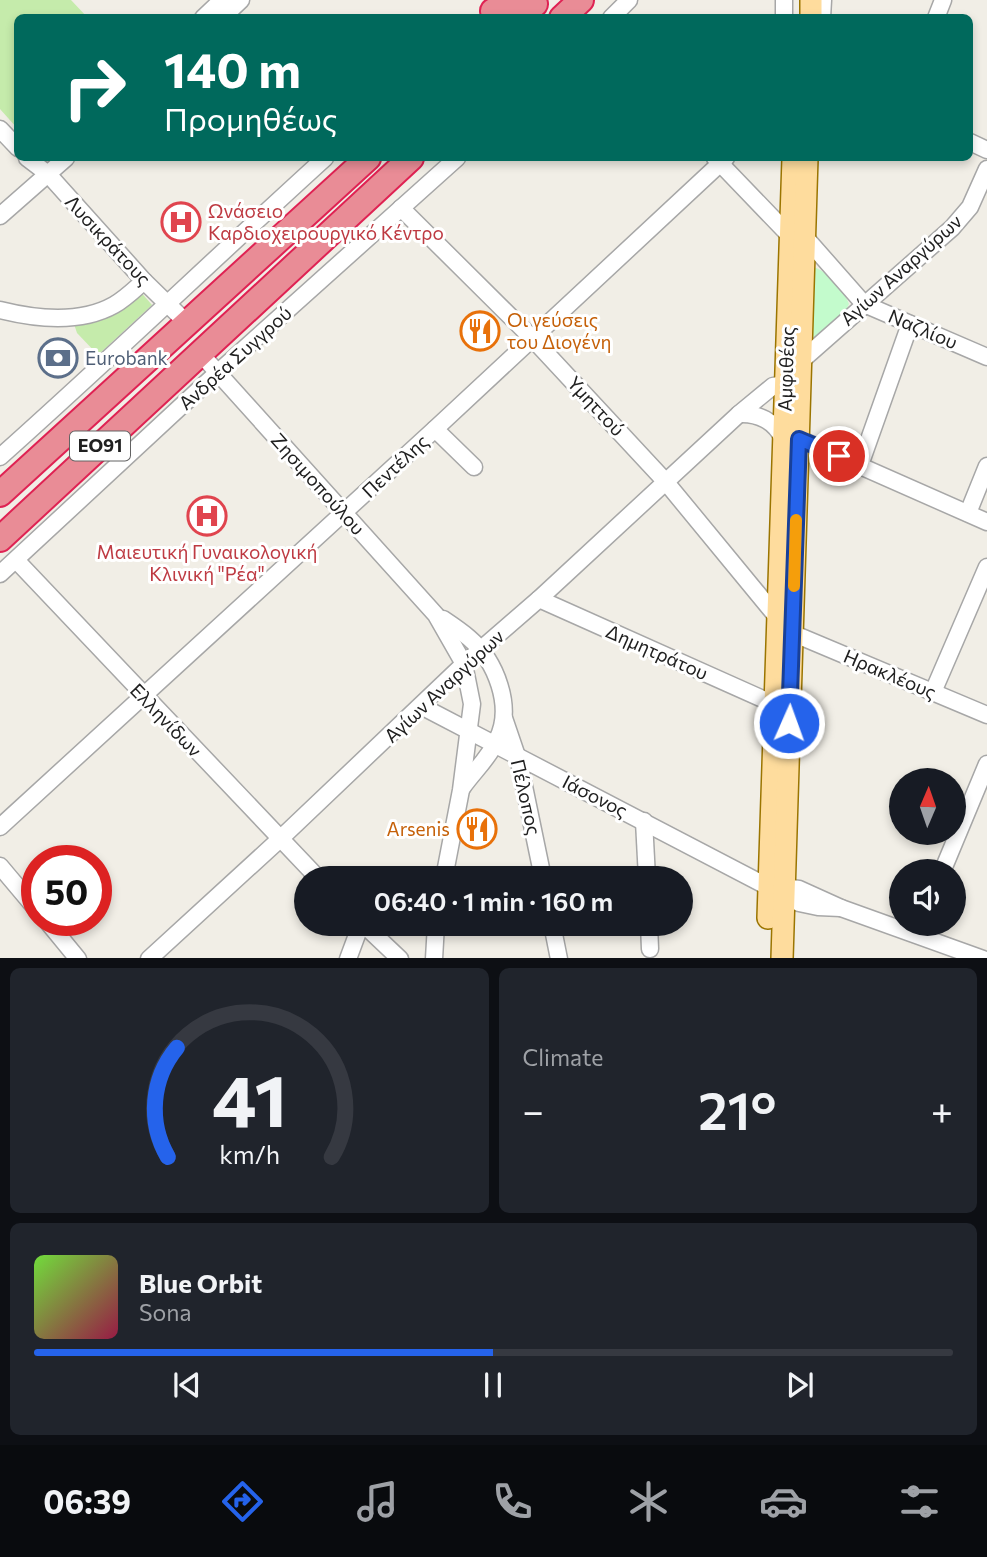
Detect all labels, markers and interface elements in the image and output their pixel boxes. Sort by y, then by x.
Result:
text: 140 m [164,38,301,98]
icon: right [49,42,140,133]
text: Προμηθέως [164,98,338,138]
street label: Λυσικράτους [61,190,156,290]
place label: Ωνάσειο Καρδιοχειρουργικό Κέντρο [208,199,444,244]
hospital icon: Ωνάσειο Καρδιοχειρουργικό Κέντρο [160,201,202,243]
street label: Αγίων Αναργύρων [835,209,966,330]
street label: Ανδρέα Συγγρού [174,301,296,414]
street label: Ναζλίου [885,304,961,353]
place label: Οι γεύσεις του Διογένη [507,308,611,353]
restaurant icon: Οι γεύσεις του Διογένη [459,310,501,352]
street label: Αμφιθέας [773,326,798,412]
bank icon: Eurobank [37,337,79,379]
place label: Eurobank [85,346,168,369]
street label: Υμηττού [563,371,630,440]
pin [809,426,869,486]
street label: Ζησιμοπούλου [267,428,370,539]
street label: Πεντέλης [357,429,433,502]
road number: ΕΟ91 [70,432,130,461]
icon: arrive [820,437,858,475]
hospital icon: Μαιευτική Γυναικολογική Κλινική "Ρέα" [186,495,228,537]
place label: Μαιευτική Γυναικολογική Κλινική "Ρέα" [97,540,317,585]
street label: Δημητράτου [603,619,712,684]
street label: Αγίων Αναργύρων [379,624,508,747]
street label: Ηρακλέους [840,644,940,703]
street label: Ελληνίδων [126,678,207,761]
position arrow [752,686,826,760]
street label: Πέλοπος [507,757,546,837]
north arrow [889,768,966,845]
map controls [889,768,966,936]
street label: Ιάσονος [559,769,632,822]
restaurant icon: Arsenis [456,808,498,850]
place label: Arsenis [387,817,450,840]
speed limit sign: 50 [21,845,112,936]
button: sound [889,859,966,936]
text: 06:40 · 1 min · 160 m [374,885,613,916]
text: Climate [523,1043,604,1071]
text: 41 [212,1053,287,1142]
text: 21° [698,1077,777,1141]
text: − [523,1086,544,1133]
text: + [931,1086,953,1133]
text: km/h [219,1138,280,1168]
text: Blue Orbit [139,1267,262,1298]
text: Sona [139,1298,191,1326]
icon: previous [168,1366,206,1404]
icon: pause [474,1366,512,1404]
icon: next [781,1366,819,1404]
icon: directions [218,1477,267,1526]
icon: music [353,1477,402,1526]
icon: phone [488,1477,537,1526]
icon: climate [624,1477,673,1526]
icon: car [759,1477,808,1526]
icon: filters [895,1477,944,1526]
text: 06:39 [43,1481,131,1521]

